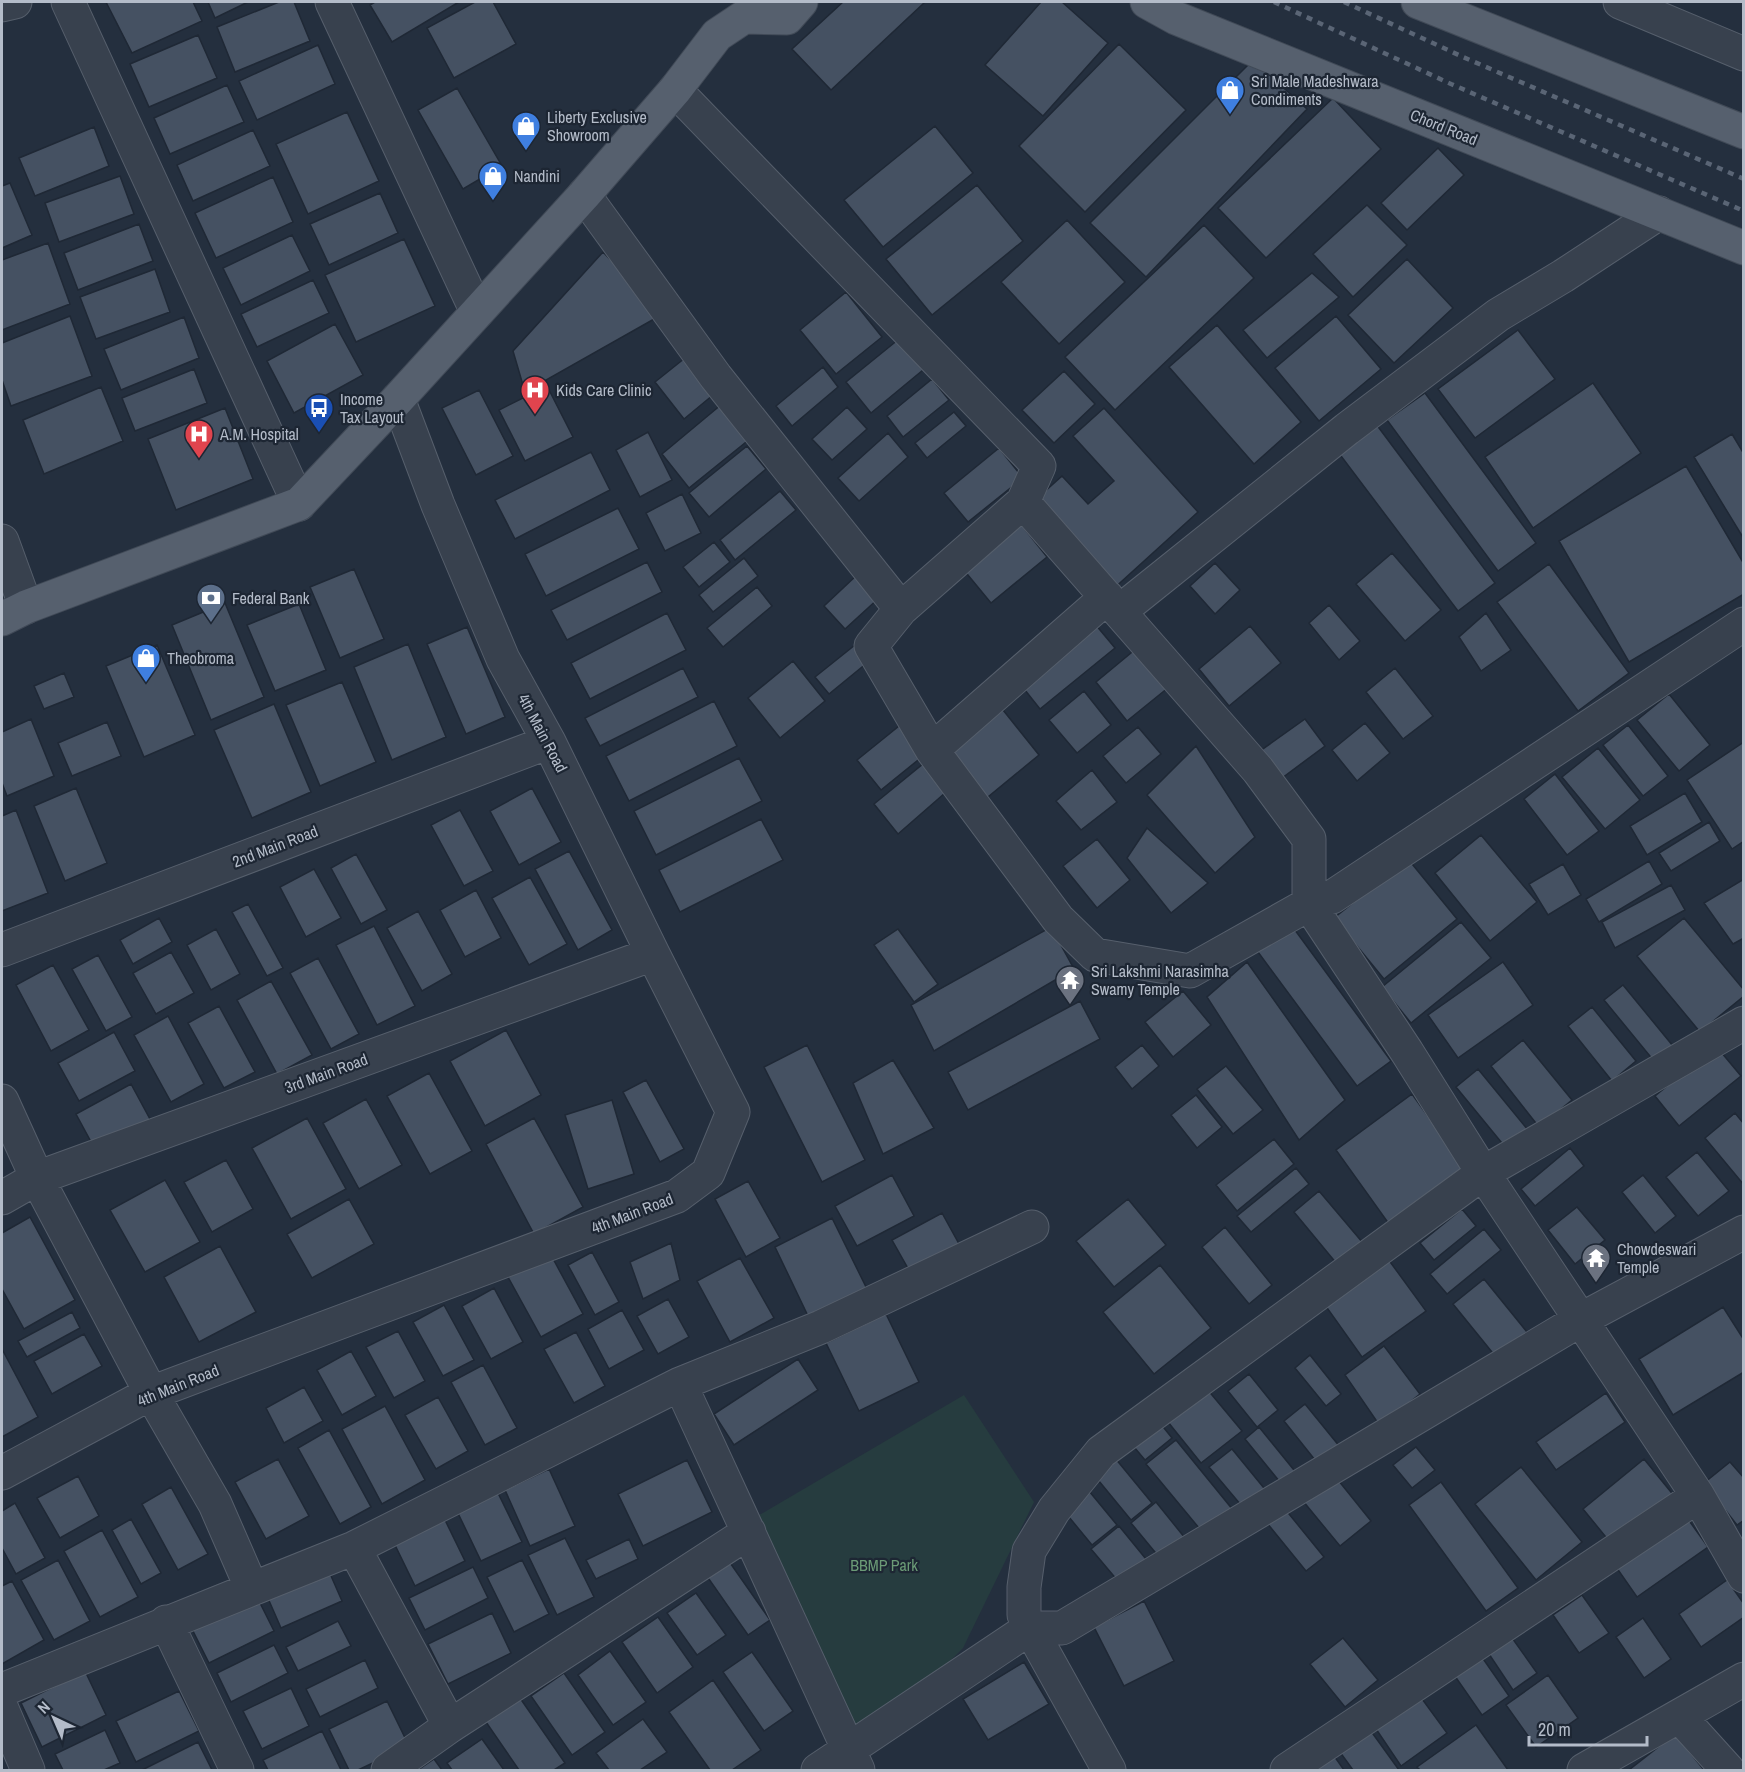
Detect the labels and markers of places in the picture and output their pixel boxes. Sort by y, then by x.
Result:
place label: Sri Male Madeshwara Condiments [1251,70,1379,110]
shop icon: Sri Male Madeshwara Condiments [1214,74,1246,116]
place label: Liberty Exclusive Showroom [547,106,647,146]
shop icon: Liberty Exclusive Showroom [510,110,542,152]
shop icon: Nandini [477,160,509,202]
place label: Nandini [514,165,560,187]
hospital icon: Kids Care Clinic [519,374,551,416]
place label: Kids Care Clinic [556,379,652,401]
place label: Income Tax Layout [340,388,404,428]
bus stop icon: Income Tax Layout [303,392,335,434]
hospital icon: A.M. Hospital [183,418,215,460]
place label: A.M. Hospital [219,423,299,445]
bank icon: Federal Bank [195,582,227,624]
place label: Federal Bank [232,587,310,609]
shop icon: Theobroma [130,642,162,684]
place label: Theobroma [167,647,235,669]
place label: Sri Lakshmi Narasimha Swamy Temple [1091,960,1230,1000]
temple icon: Sri Lakshmi Narasimha Swamy Temple [1054,964,1086,1006]
place label: Chowdeswari Temple [1617,1238,1696,1278]
temple icon: Chowdeswari Temple [1580,1242,1612,1284]

